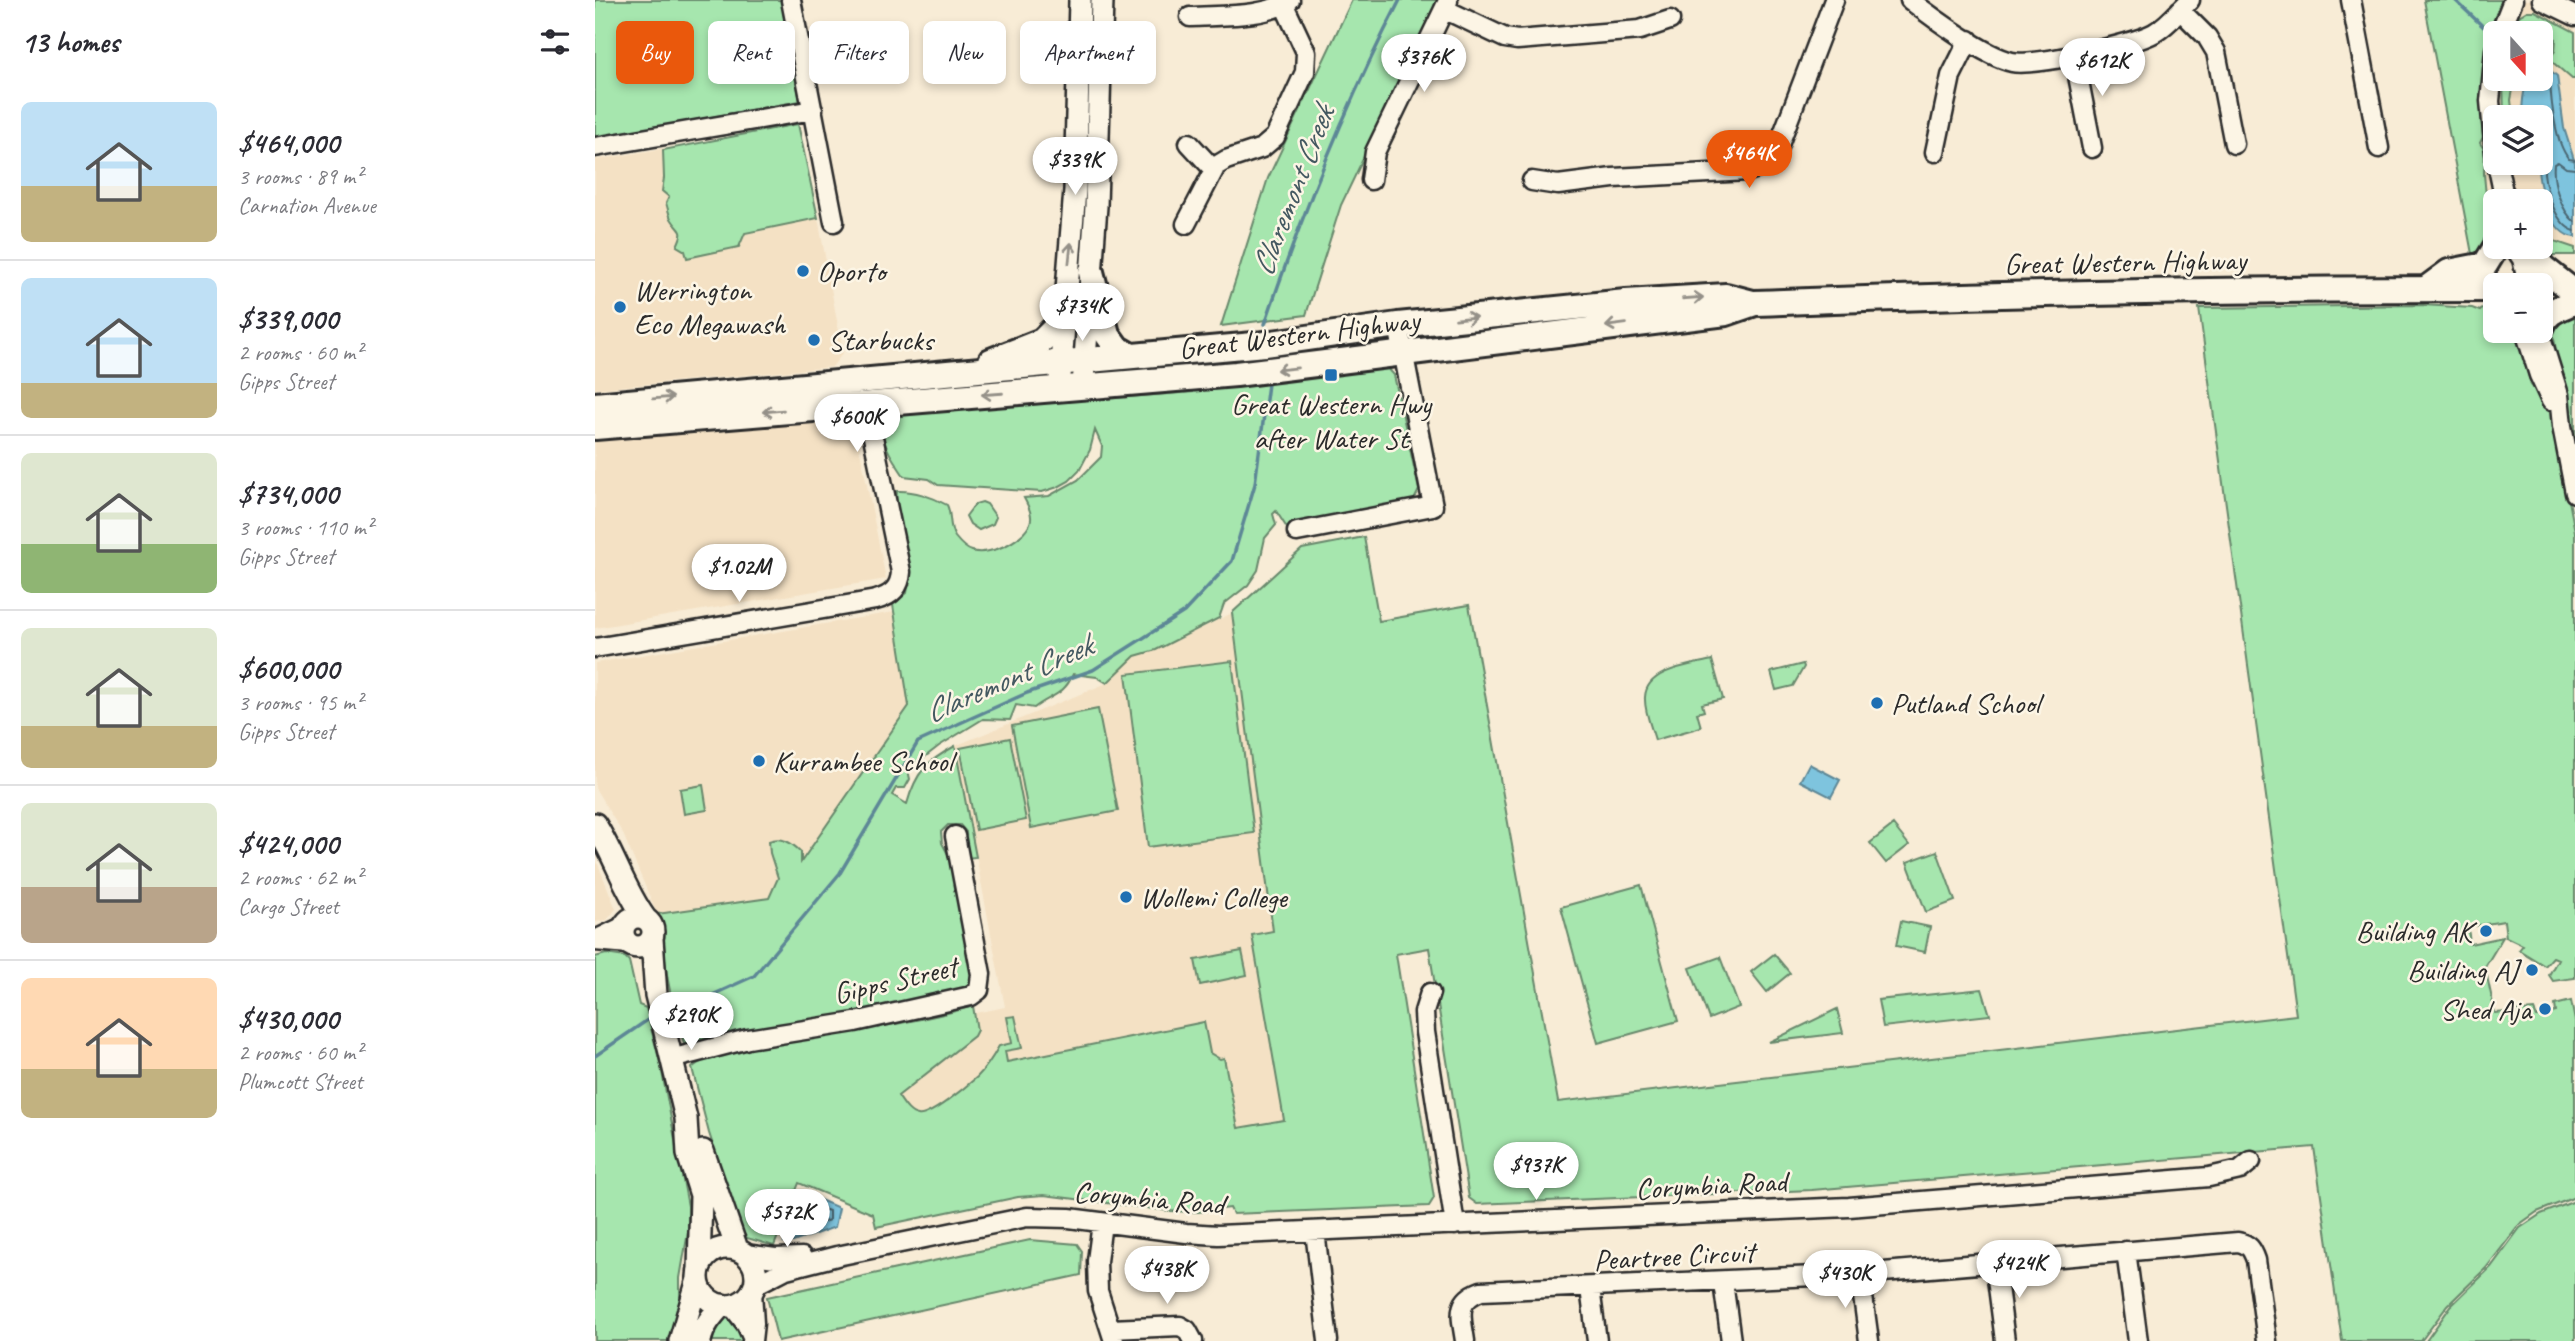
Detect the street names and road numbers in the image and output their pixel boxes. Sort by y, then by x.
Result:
street label: Great Western Highway [2004,241,2249,283]
street label: Great Western Highway [1177,300,1424,368]
street label: Gipps Street [830,946,964,1013]
street label: Corymbia Road [1635,1162,1792,1208]
street label: Corymbia Road [1072,1172,1230,1224]
street label: Peartree Circuit [1593,1233,1760,1279]

